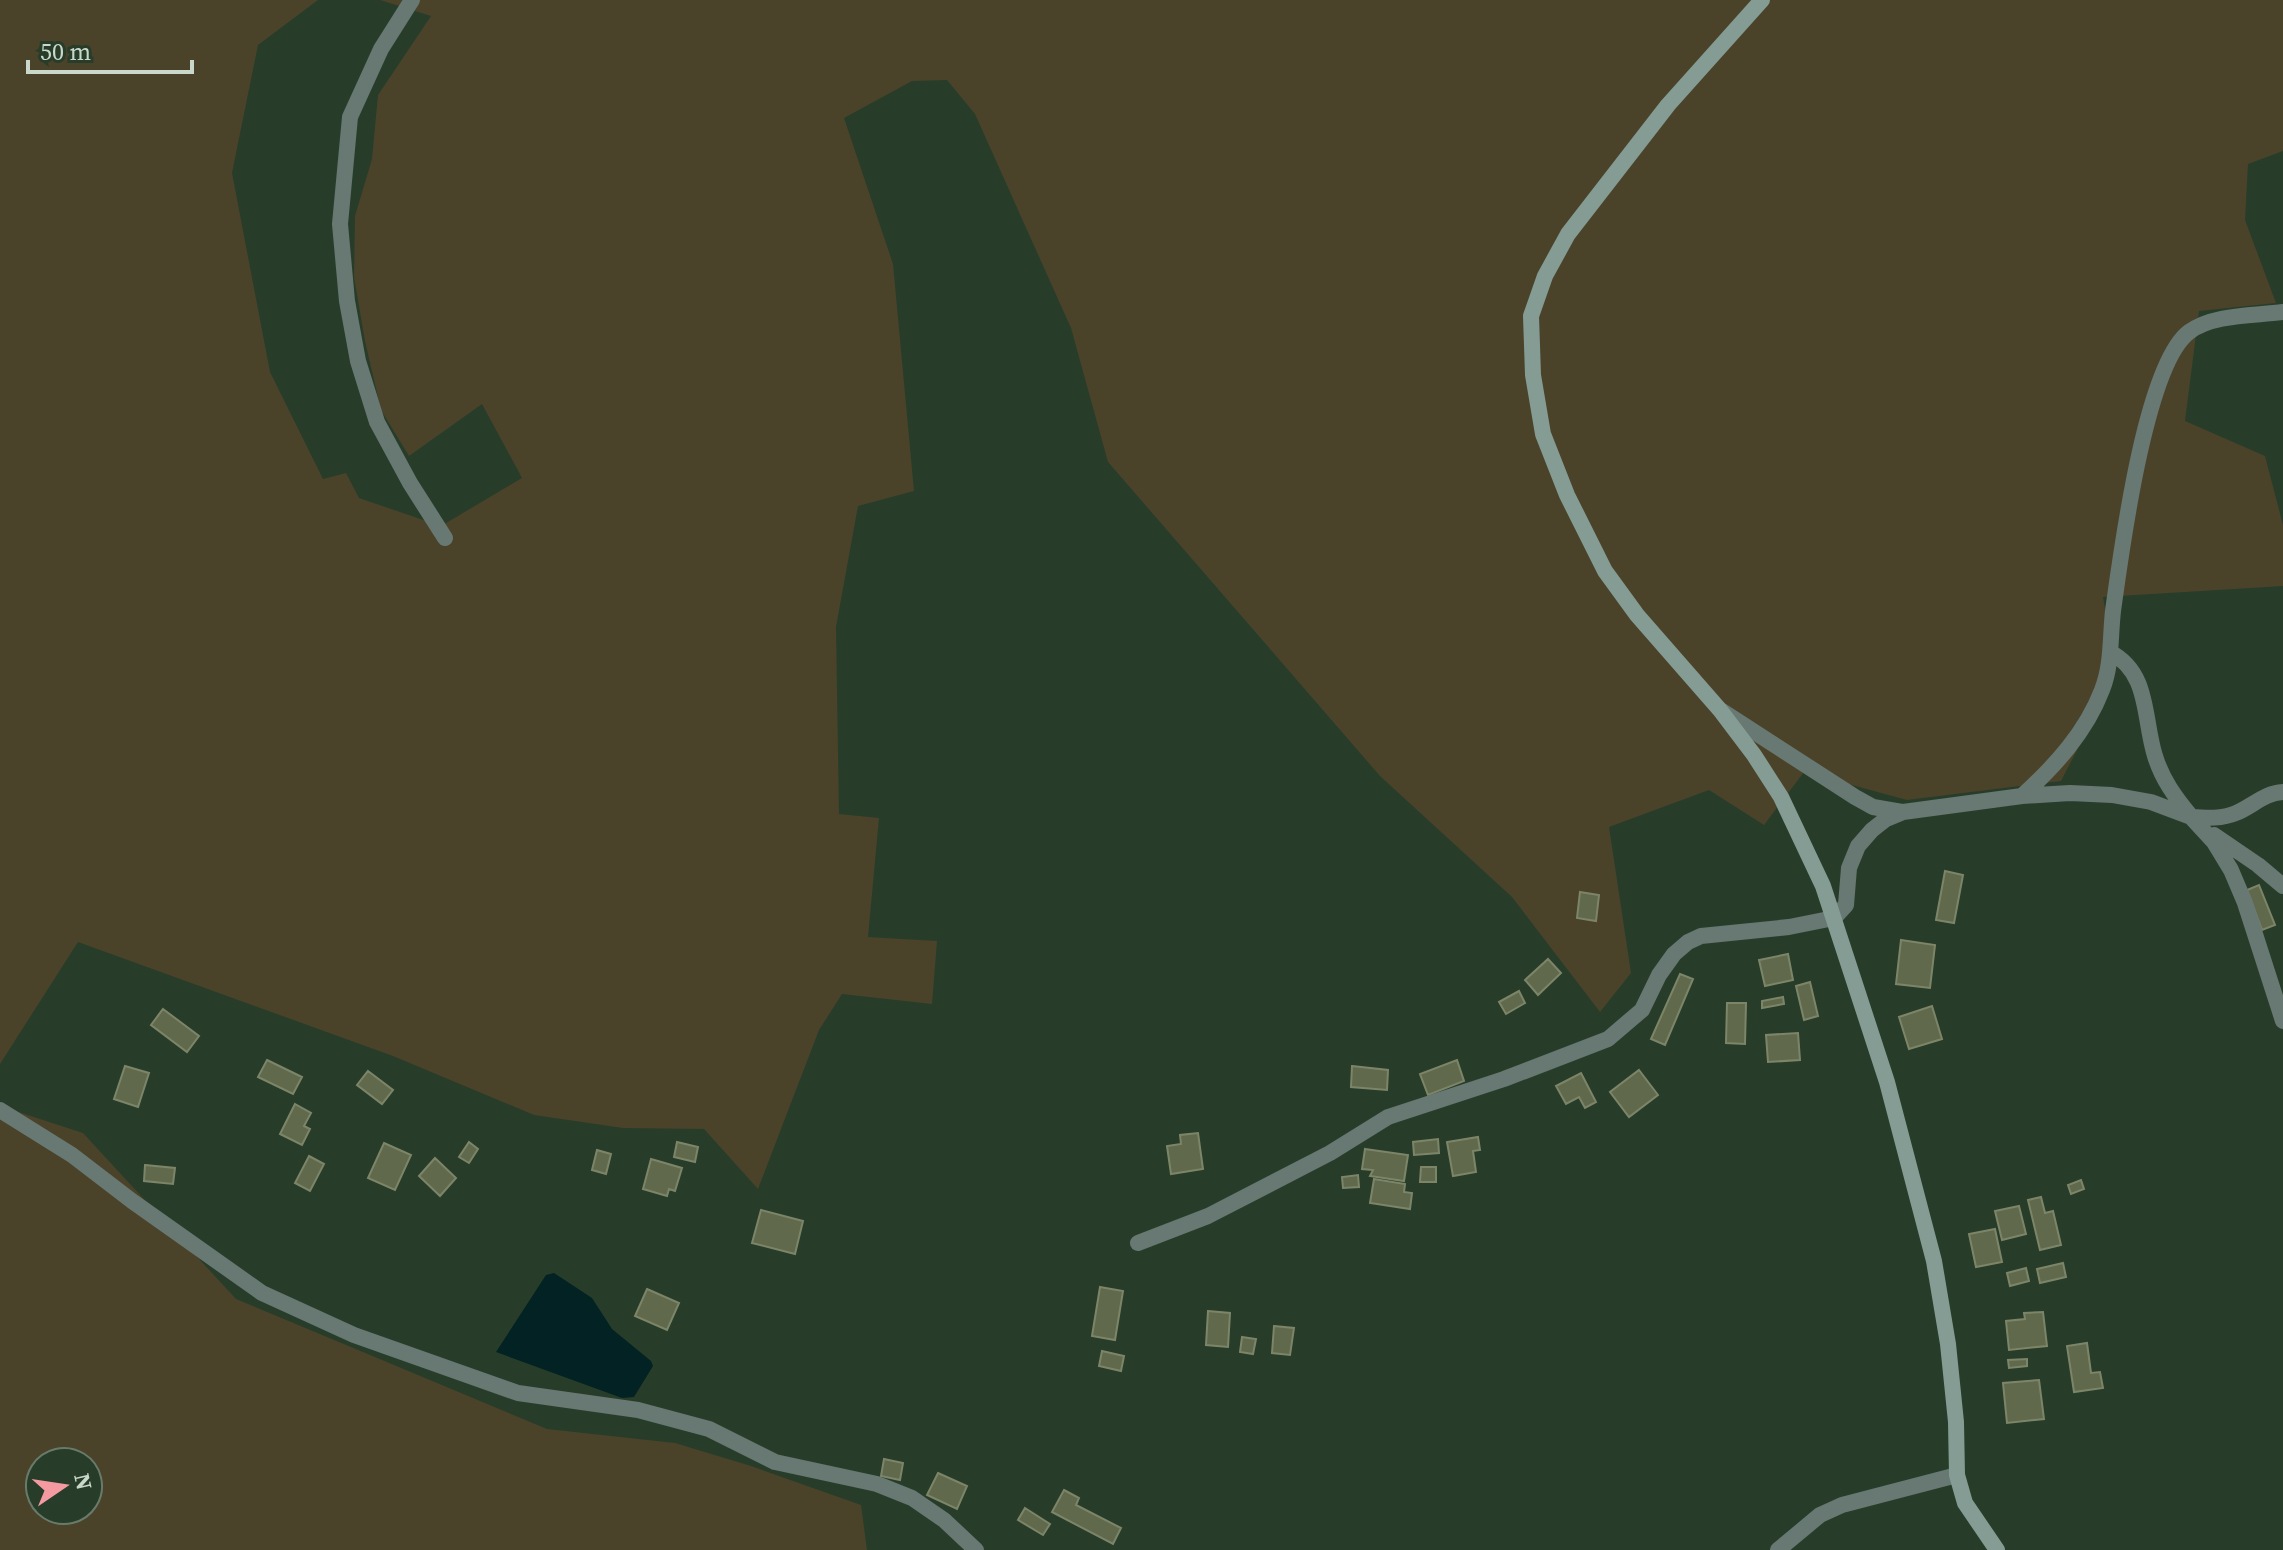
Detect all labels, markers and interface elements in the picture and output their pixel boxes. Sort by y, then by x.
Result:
scale bar [28,24,192,74]
text: 50 m [40,35,91,68]
north arrow [24,1446,104,1526]
text: N [67,1470,100,1493]

